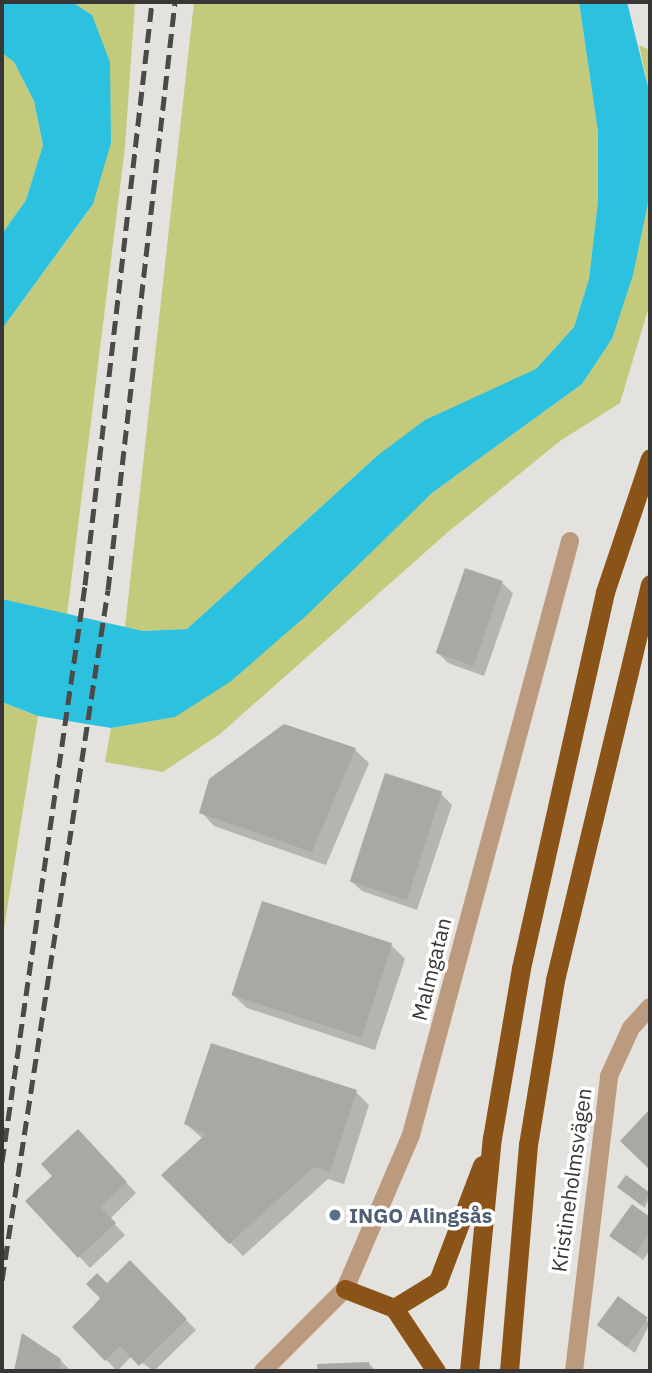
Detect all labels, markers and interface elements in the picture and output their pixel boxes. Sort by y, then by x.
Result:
street label: Malmgatan [406,915,456,1023]
street label: Kristineholmsvägen [546,1086,596,1274]
place label: INGO Alingsås [349,1202,492,1228]
marker: INGO Alingsås [327,1207,343,1223]

